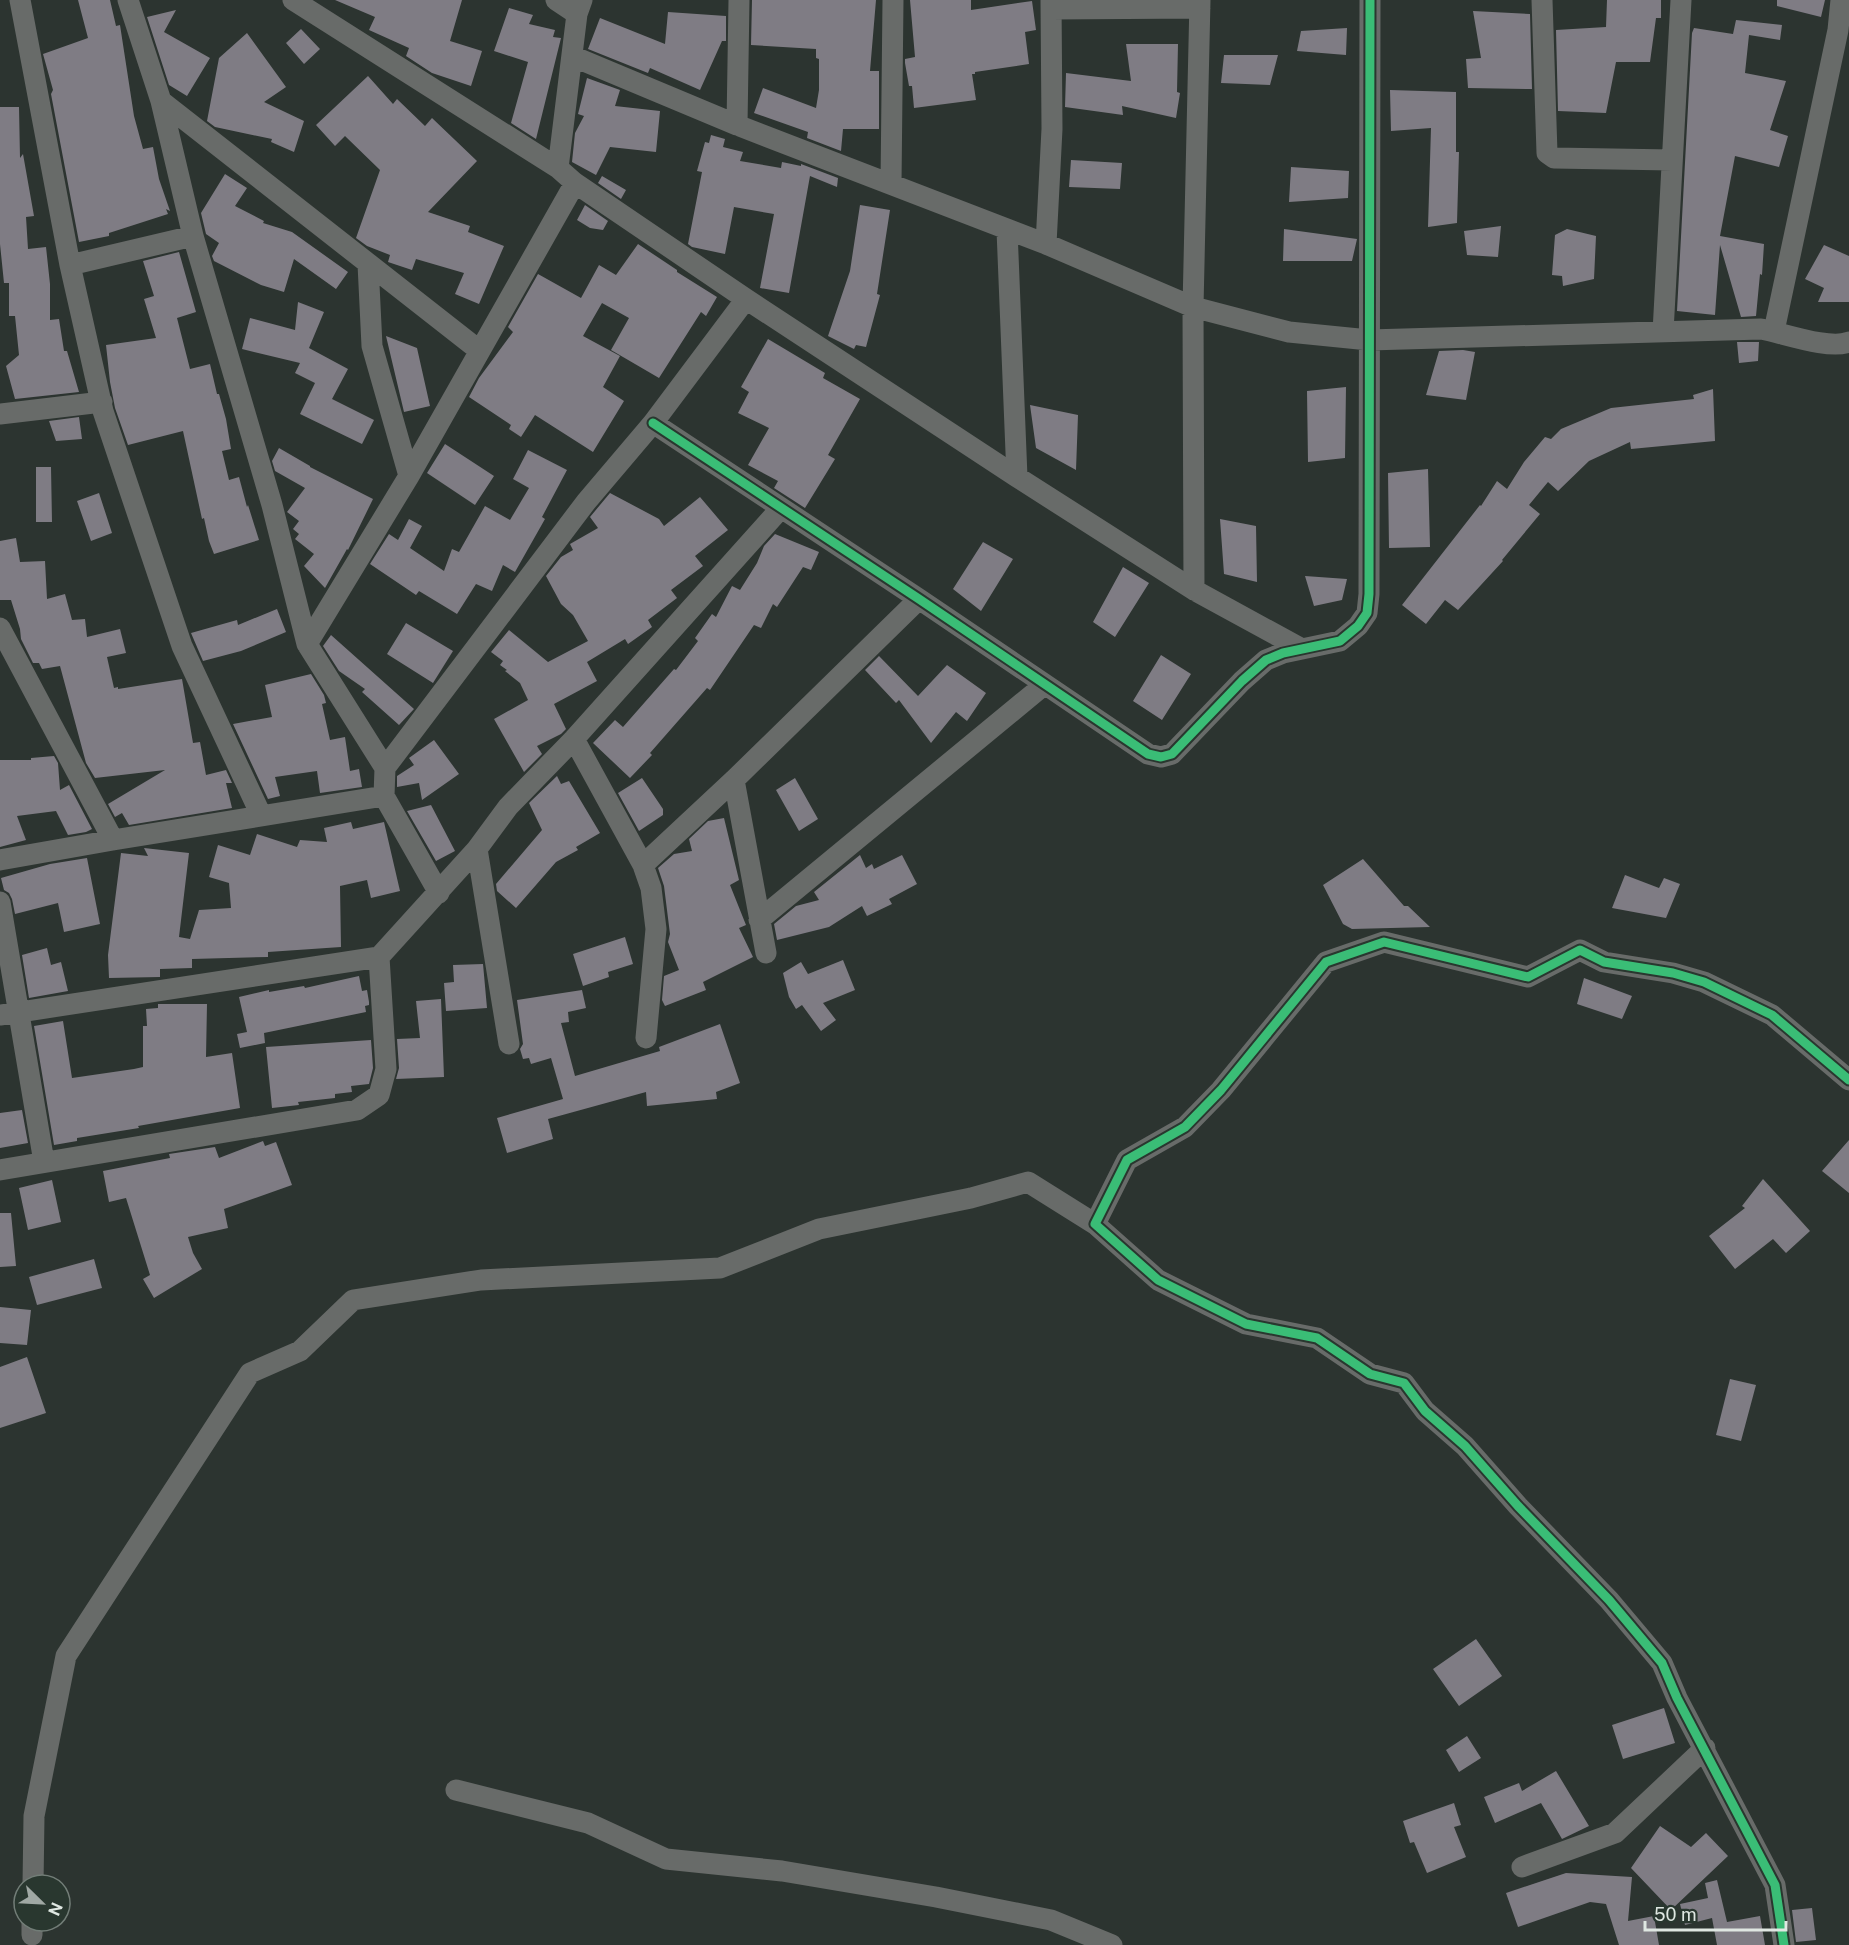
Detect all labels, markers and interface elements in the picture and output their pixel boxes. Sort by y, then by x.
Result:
north arrow [12,1873,72,1933]
scale bar [1645,1894,1786,1932]
text: N [44,1899,66,1918]
text: 50 m [1654,1904,1697,1925]

